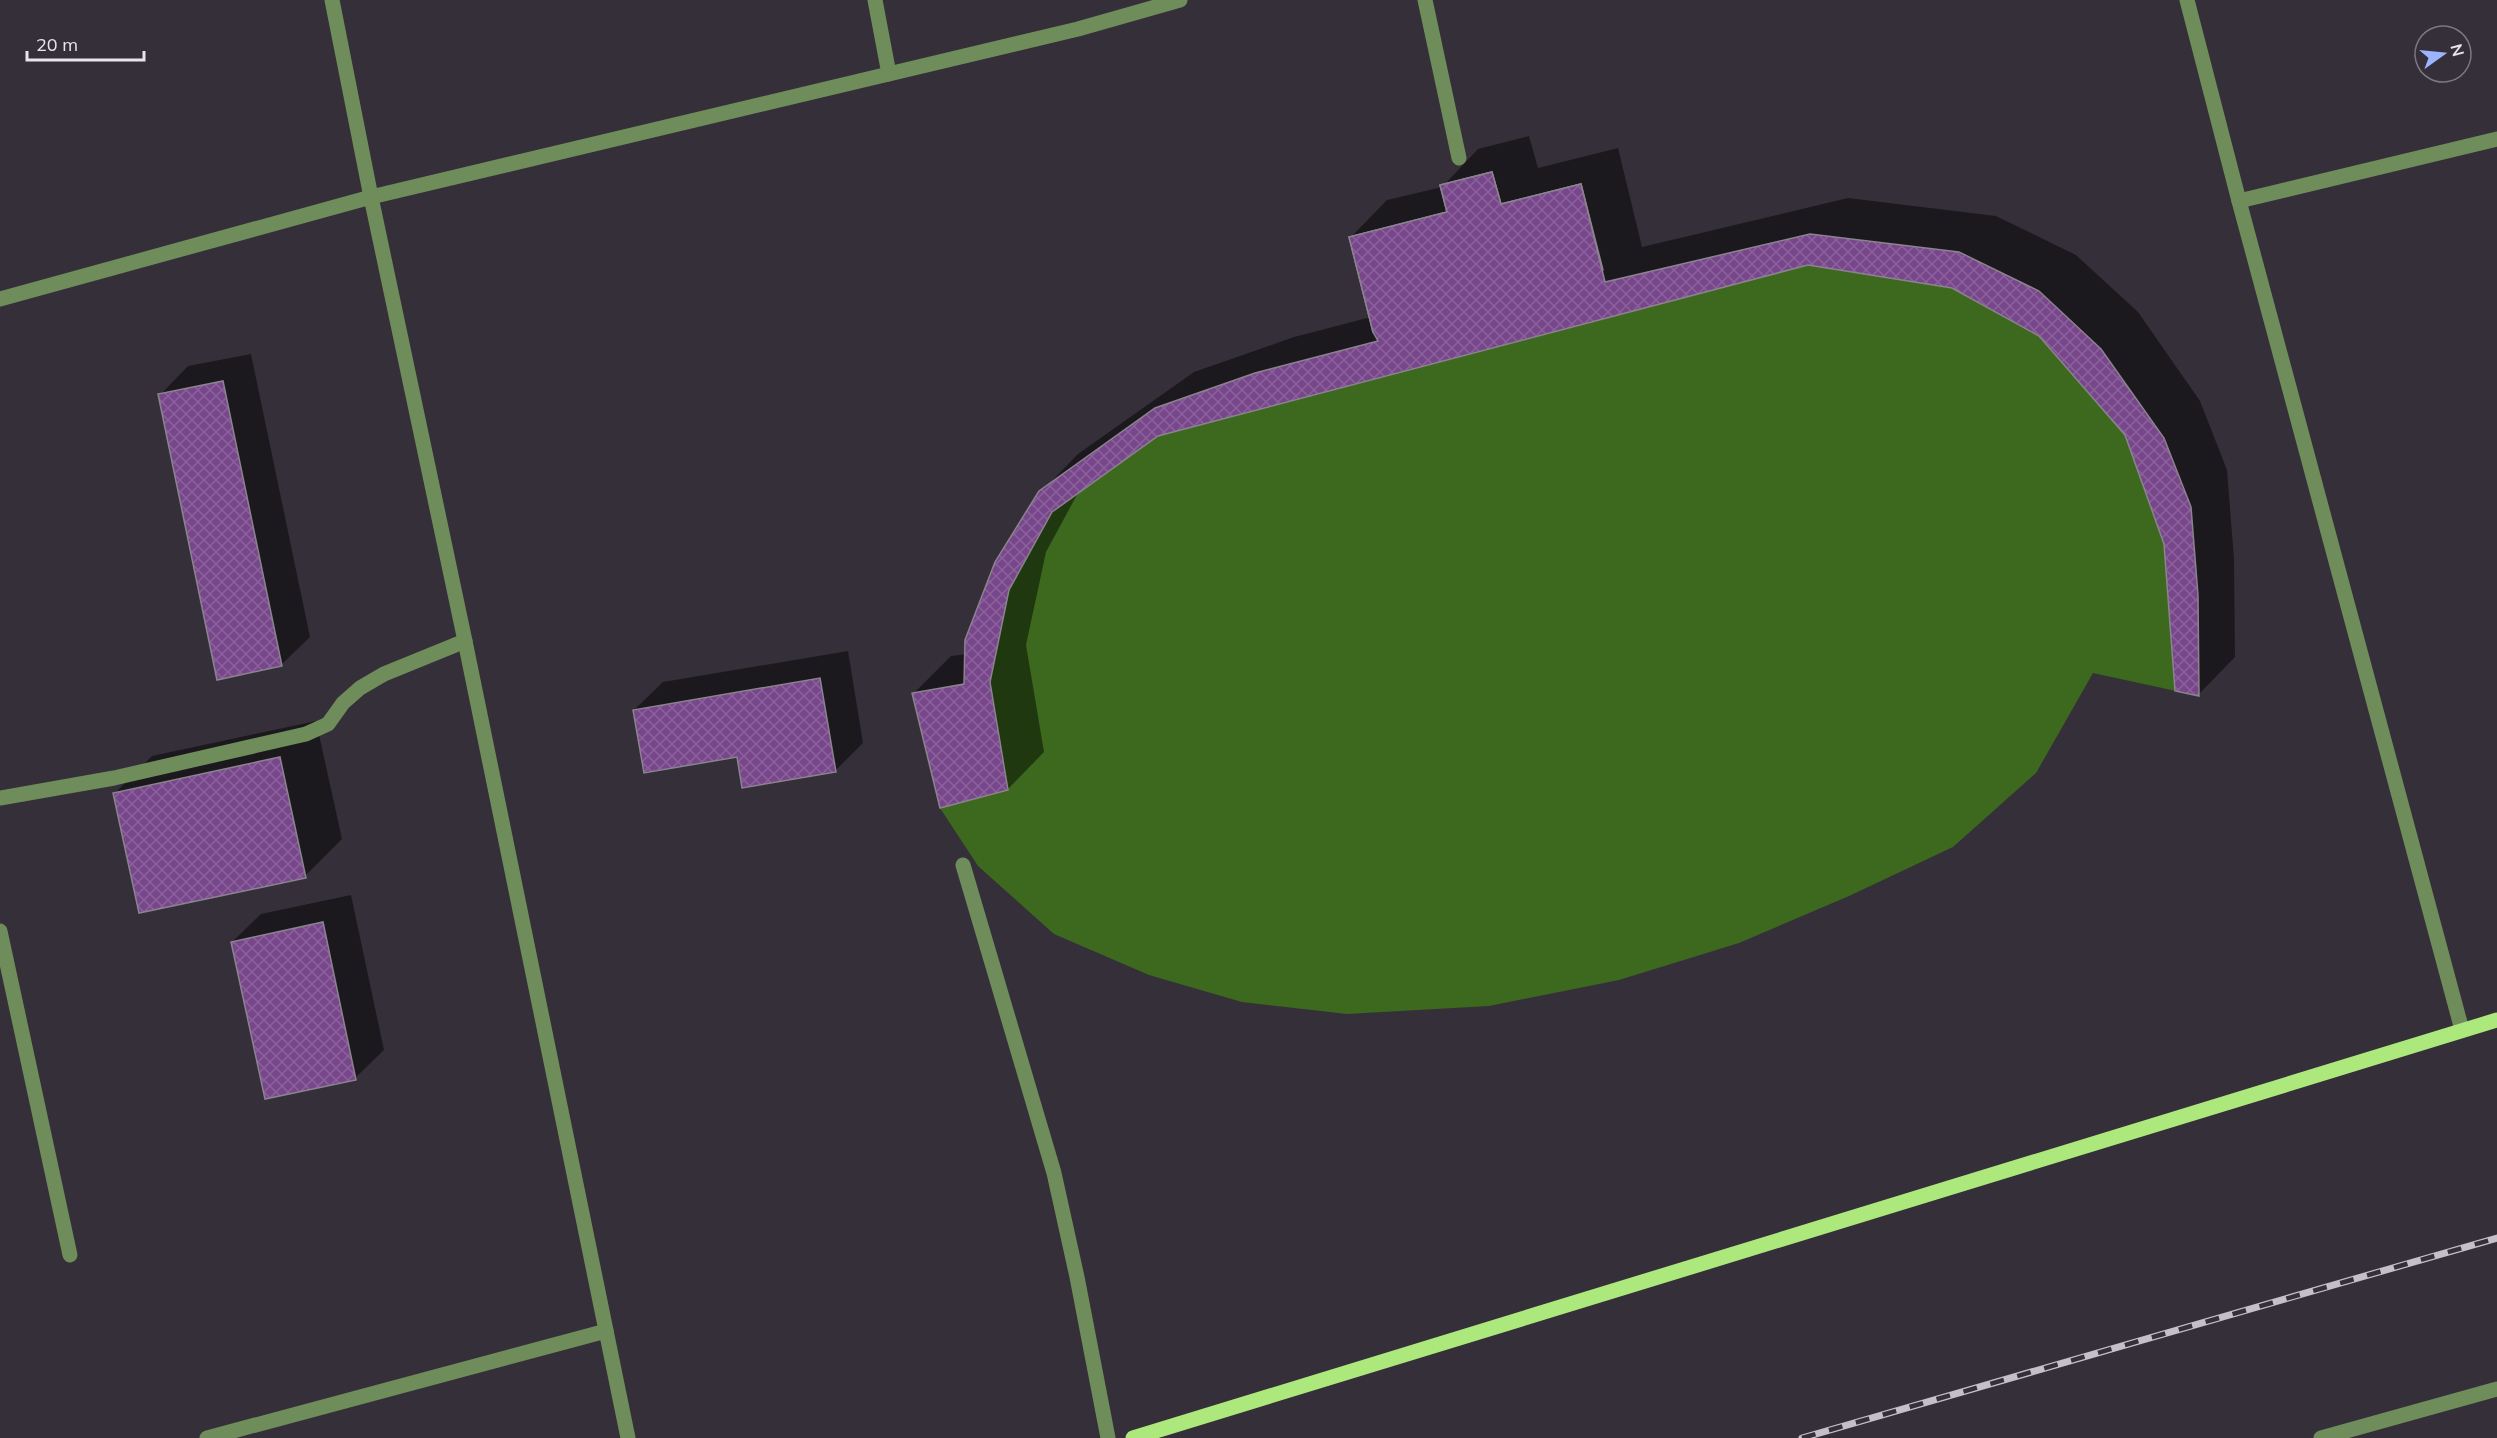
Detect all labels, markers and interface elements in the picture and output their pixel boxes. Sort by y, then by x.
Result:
scale bar [27,24,144,62]
north arrow [2413,24,2473,84]
text: 20 m [36,33,78,56]
text: N [2446,42,2469,59]

